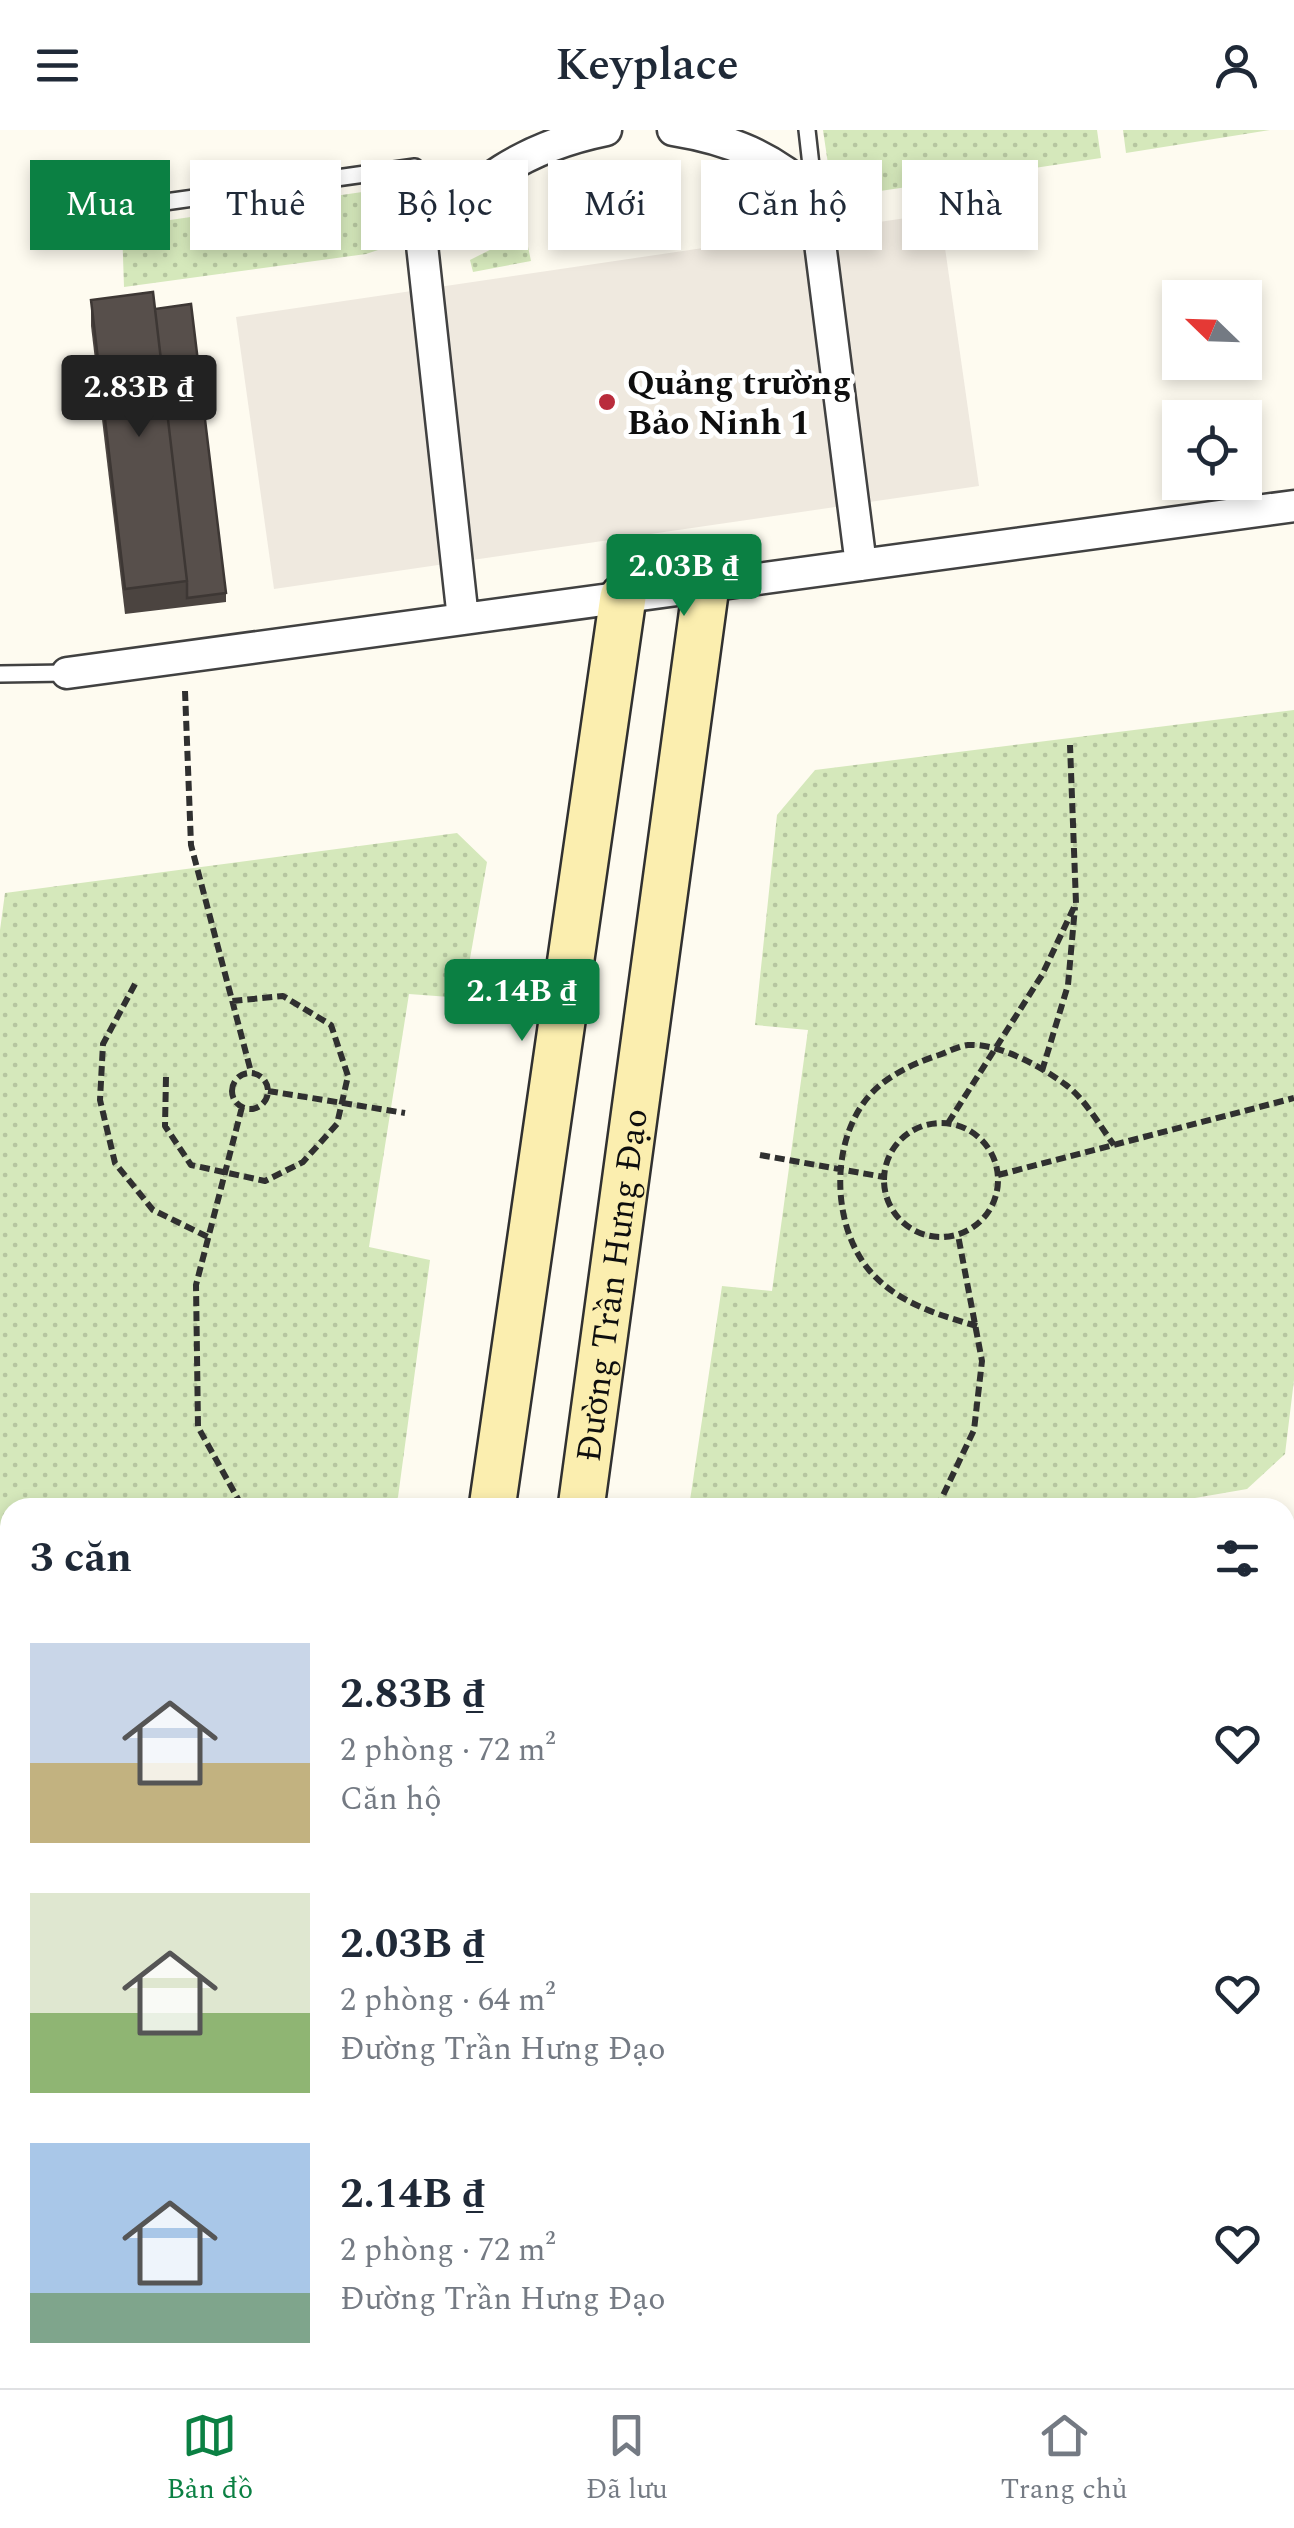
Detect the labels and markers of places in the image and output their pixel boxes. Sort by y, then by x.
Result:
pin: 2.83B ₫ [47,355,231,440]
place label: Quảng trường Bảo Ninh 1 [627,357,851,450]
marker: Quảng trường Bảo Ninh 1 [596,391,618,413]
pin: 2.03B ₫ [592,534,776,619]
pin: 2.14B ₫ [430,959,614,1044]

